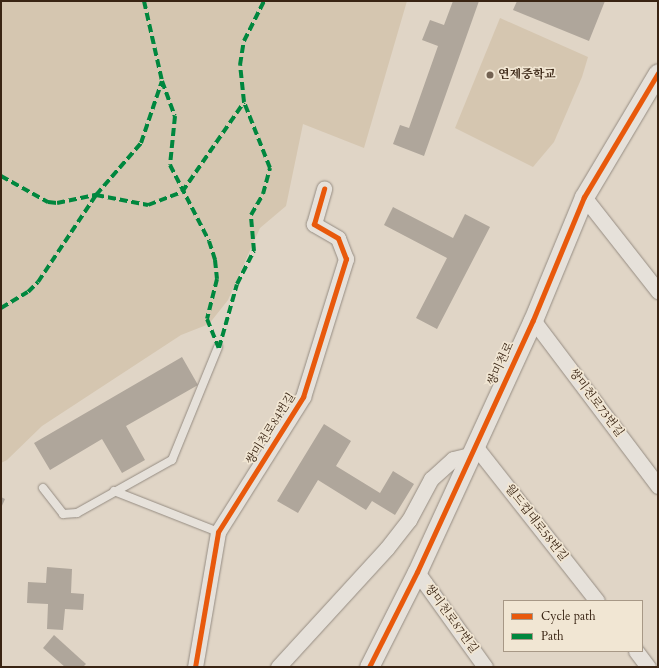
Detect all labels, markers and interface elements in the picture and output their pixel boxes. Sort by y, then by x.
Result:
place label: 연제중학교 [498,68,556,82]
marker: 연제중학교 [485,70,495,80]
street label: 쌍미천로 [485,340,517,388]
street label: 쌍미천로73번길 [566,366,626,440]
street label: 쌍미천로84번길 [243,390,299,468]
street label: 월드컵대로58번길 [502,482,570,564]
street label: 쌍미천로87번길 [421,582,481,656]
legend [503,600,643,652]
text: Cycle path [541,608,596,624]
text: Path [541,628,564,644]

